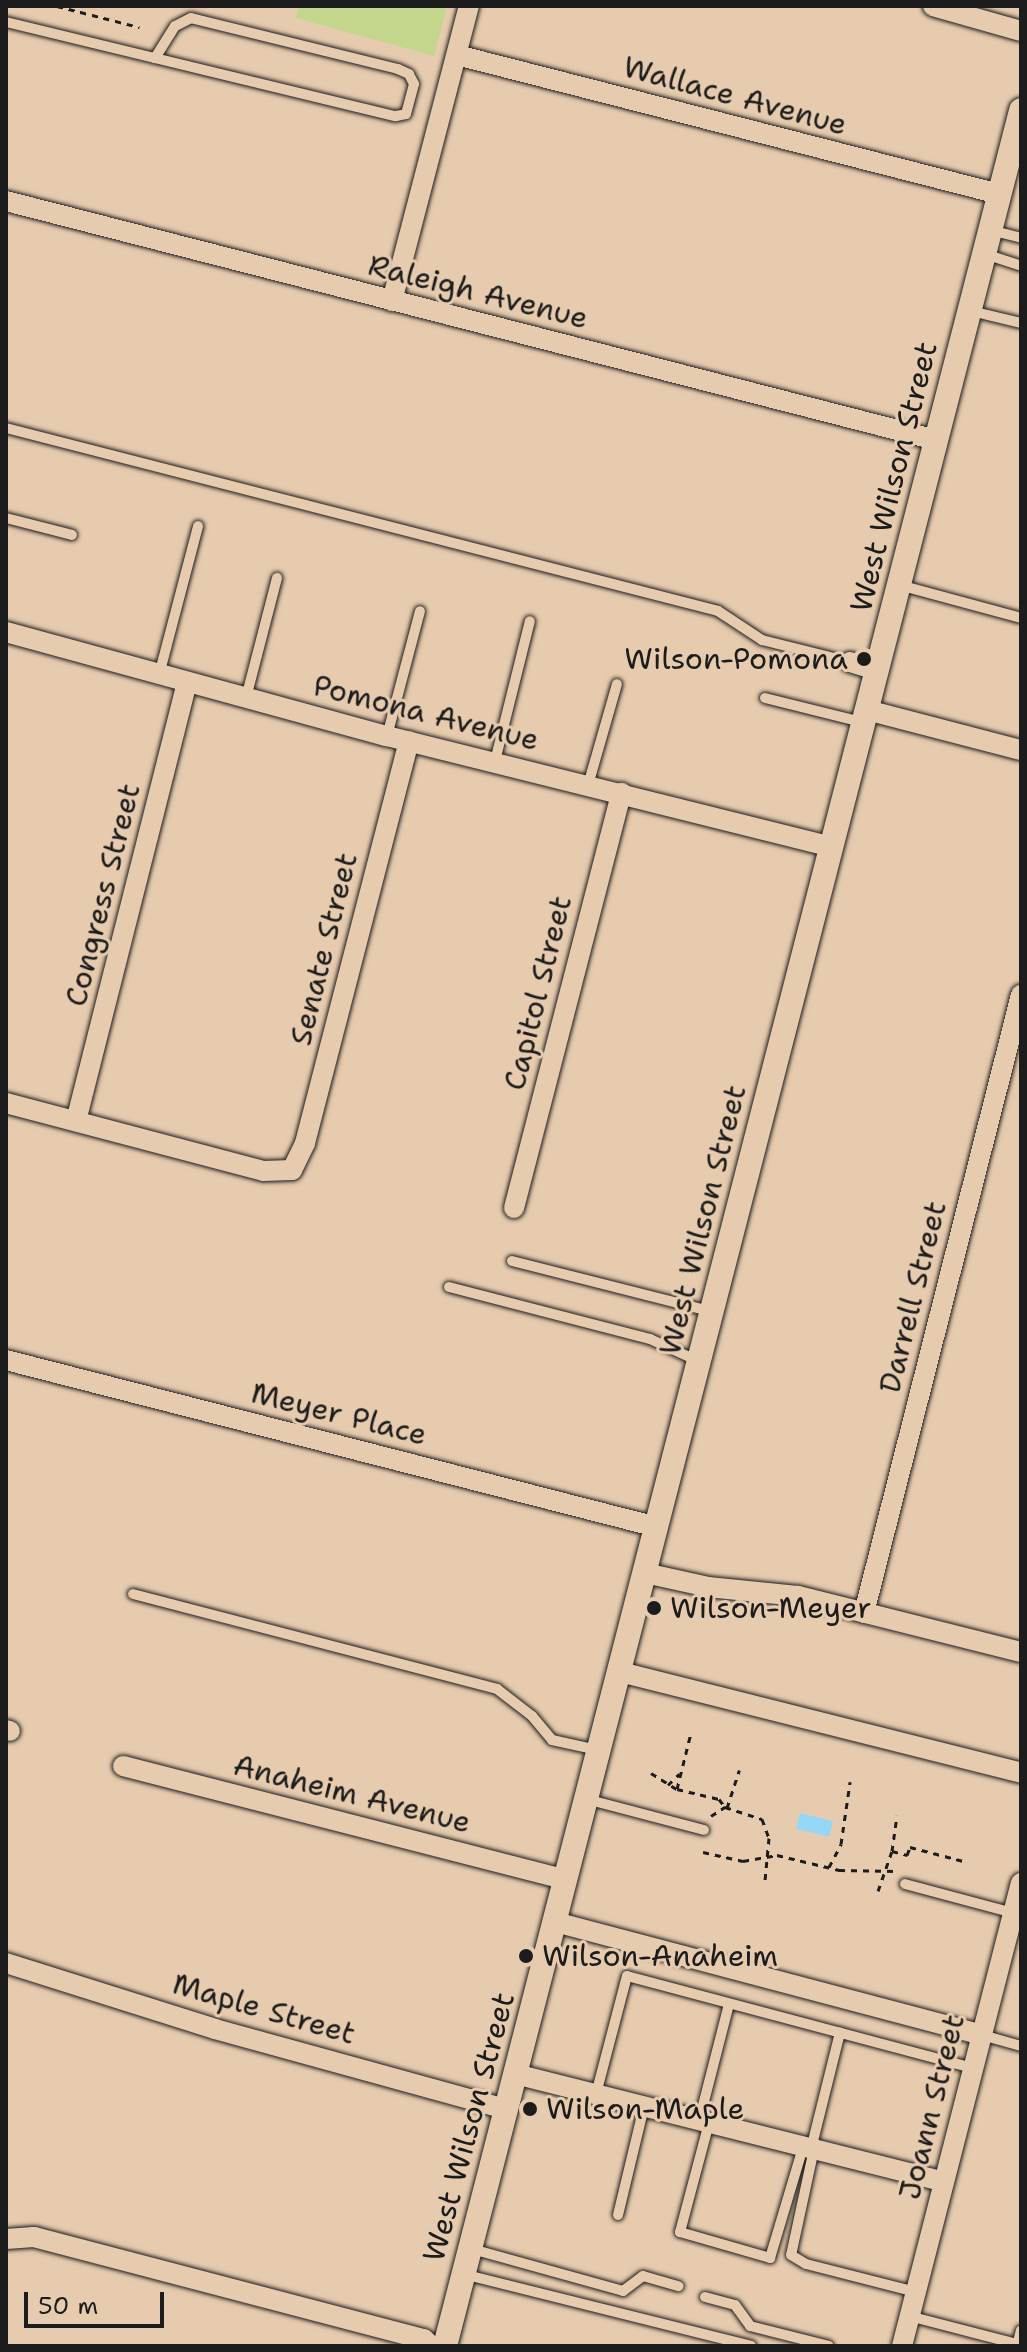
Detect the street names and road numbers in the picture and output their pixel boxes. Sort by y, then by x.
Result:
street label: Wallace Avenue [619,49,851,143]
street label: Raleigh Avenue [364,247,592,337]
street label: West Wilson Street [843,338,945,616]
street label: Pomona Avenue [309,668,543,758]
street label: Congress Street [58,780,148,1010]
street label: Senate Street [283,849,365,1049]
street label: Capitol Street [496,892,580,1094]
street label: West Wilson Street [652,1081,754,1359]
street label: Darrell Street [872,1197,954,1397]
street label: Meyer Place [248,1375,430,1453]
street label: Anaheim Avenue [230,1747,474,1841]
street label: Maple Street [169,1966,359,2052]
street label: West Wilson Street [416,1988,522,2266]
street label: Joann Street [892,2011,972,2203]

